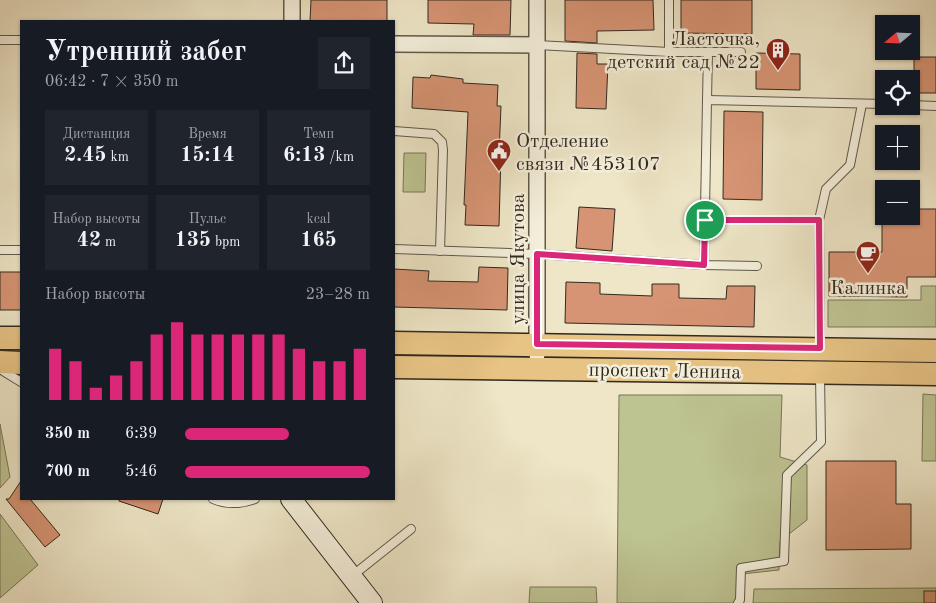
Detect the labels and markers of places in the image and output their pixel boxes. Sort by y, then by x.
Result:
place label: Ласточка, детский сад №22 [607,30,760,73]
building icon: Ласточка, детский сад №22 [765,37,791,71]
place label: Отделение связи №453107 [516,132,661,175]
public building icon: Отделение связи №453107 [486,138,512,172]
pin [684,199,726,241]
cafe icon: Калинка [855,240,881,274]
place label: Калинка [830,279,906,299]

